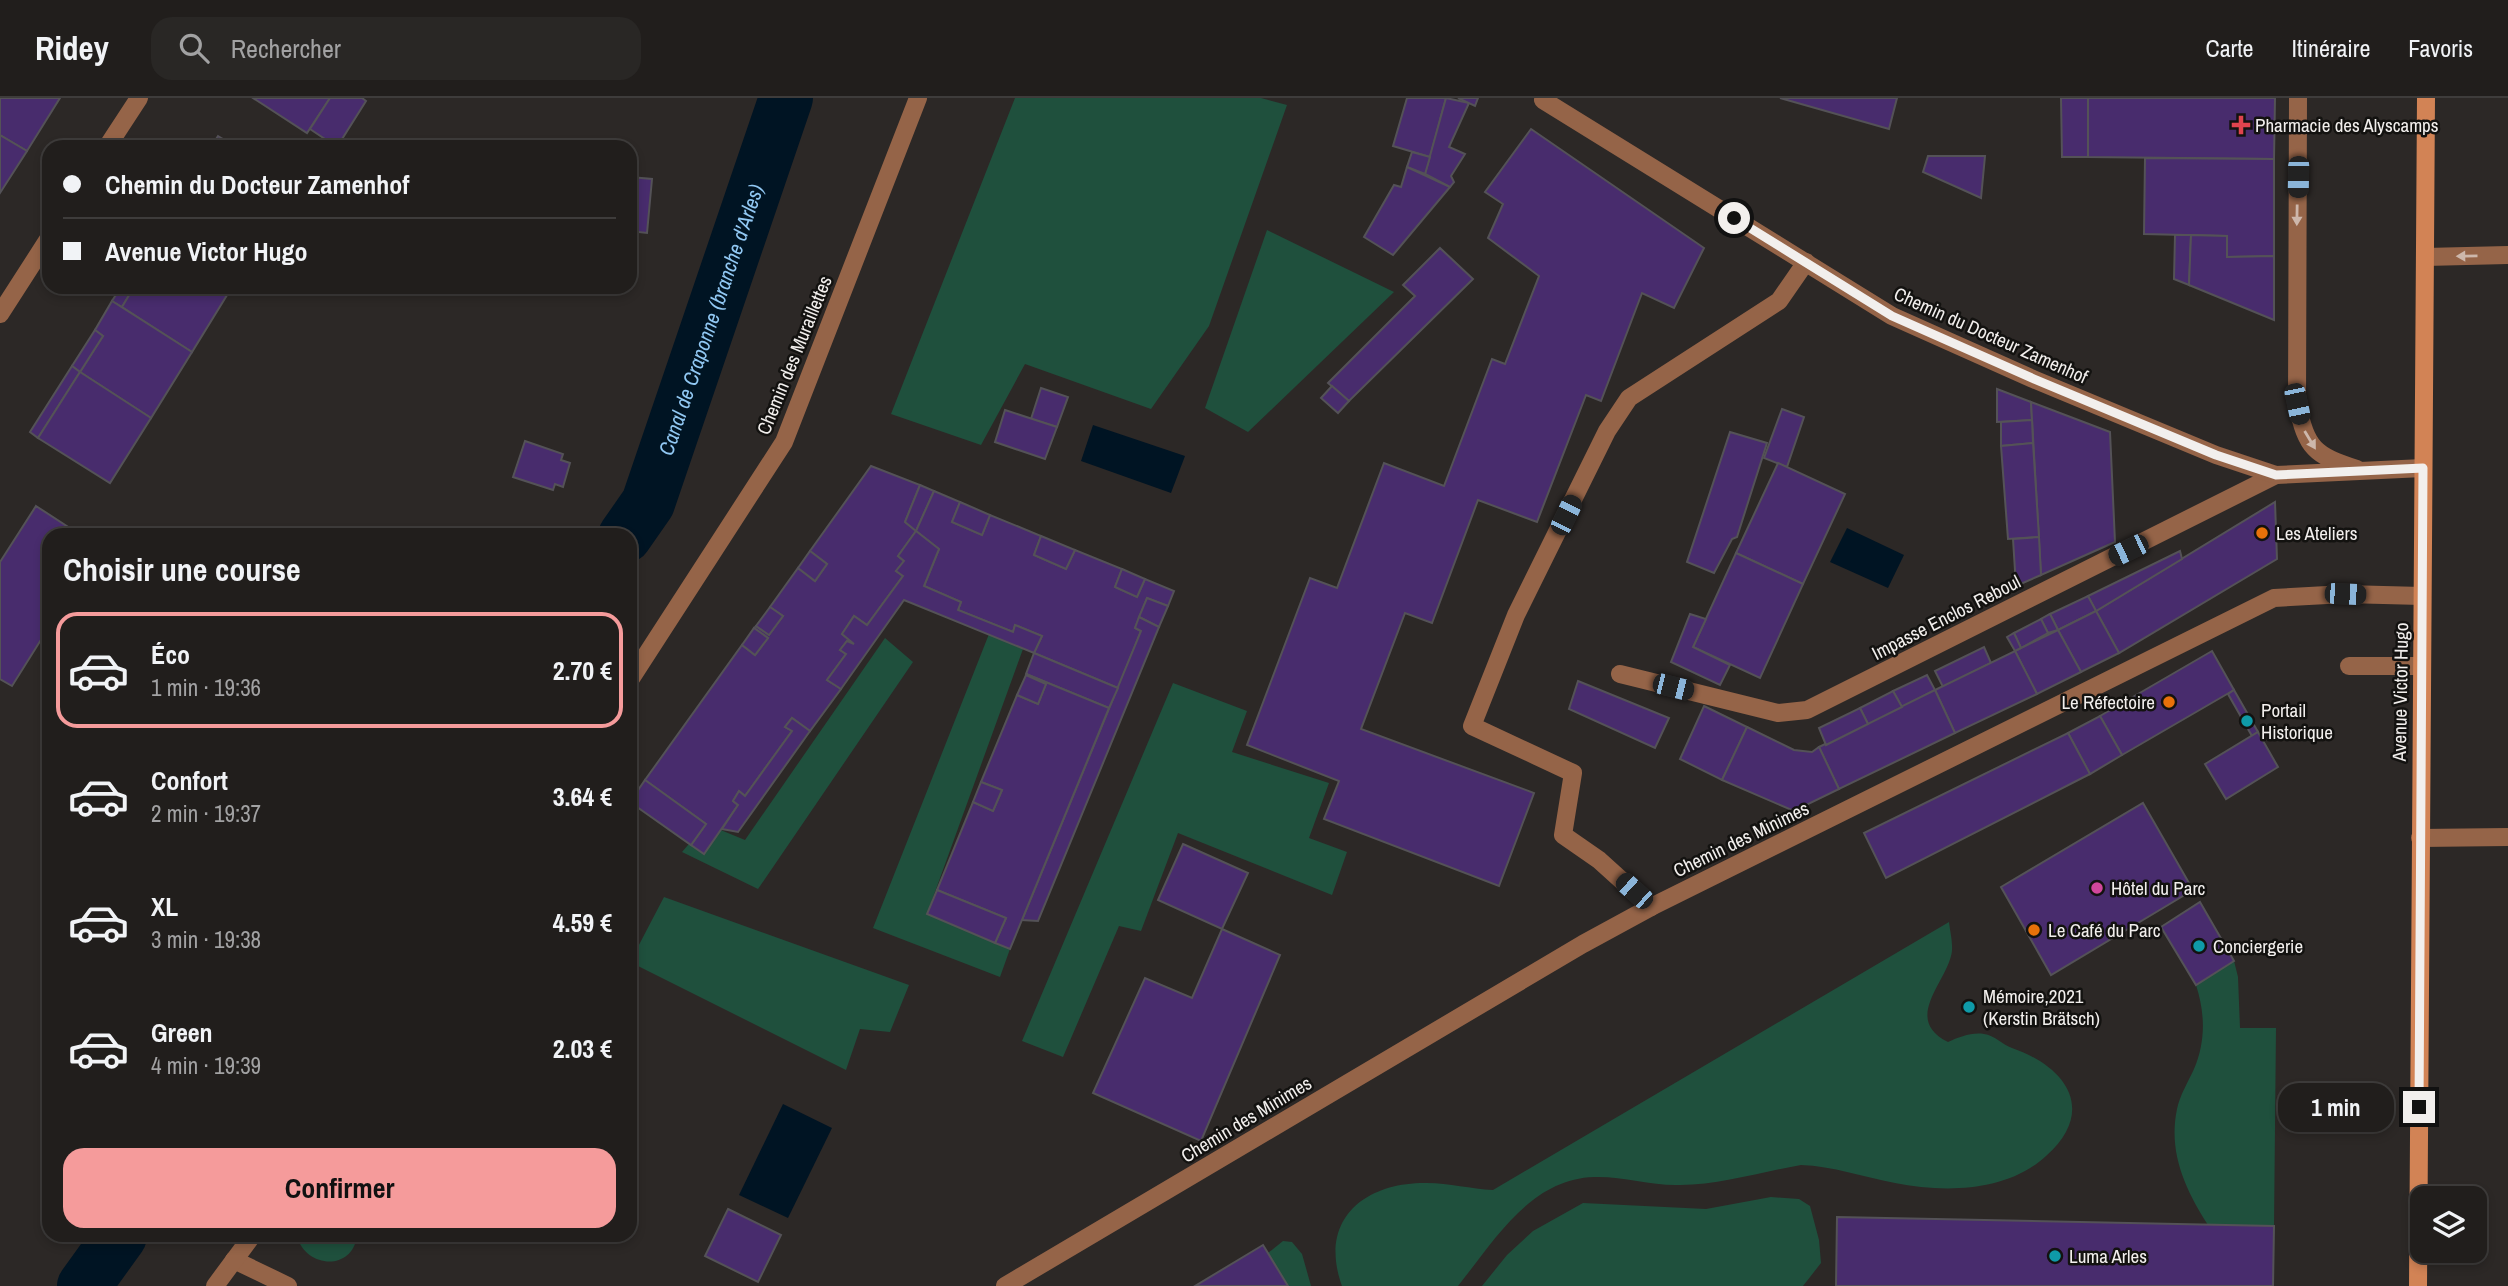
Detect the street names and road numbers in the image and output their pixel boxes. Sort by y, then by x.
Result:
street label: Chemin des Muraillettes [750,272,838,438]
street label: Chemin du Docteur Zamenhof [1890,281,2093,390]
street label: Impasse Enclos Reboul [1867,568,2025,666]
street label: Avenue Victor Hugo [2386,622,2414,763]
street label: Chemin des Minimes [1669,795,1813,883]
street label: Chemin des Minimes [1176,1070,1316,1168]

